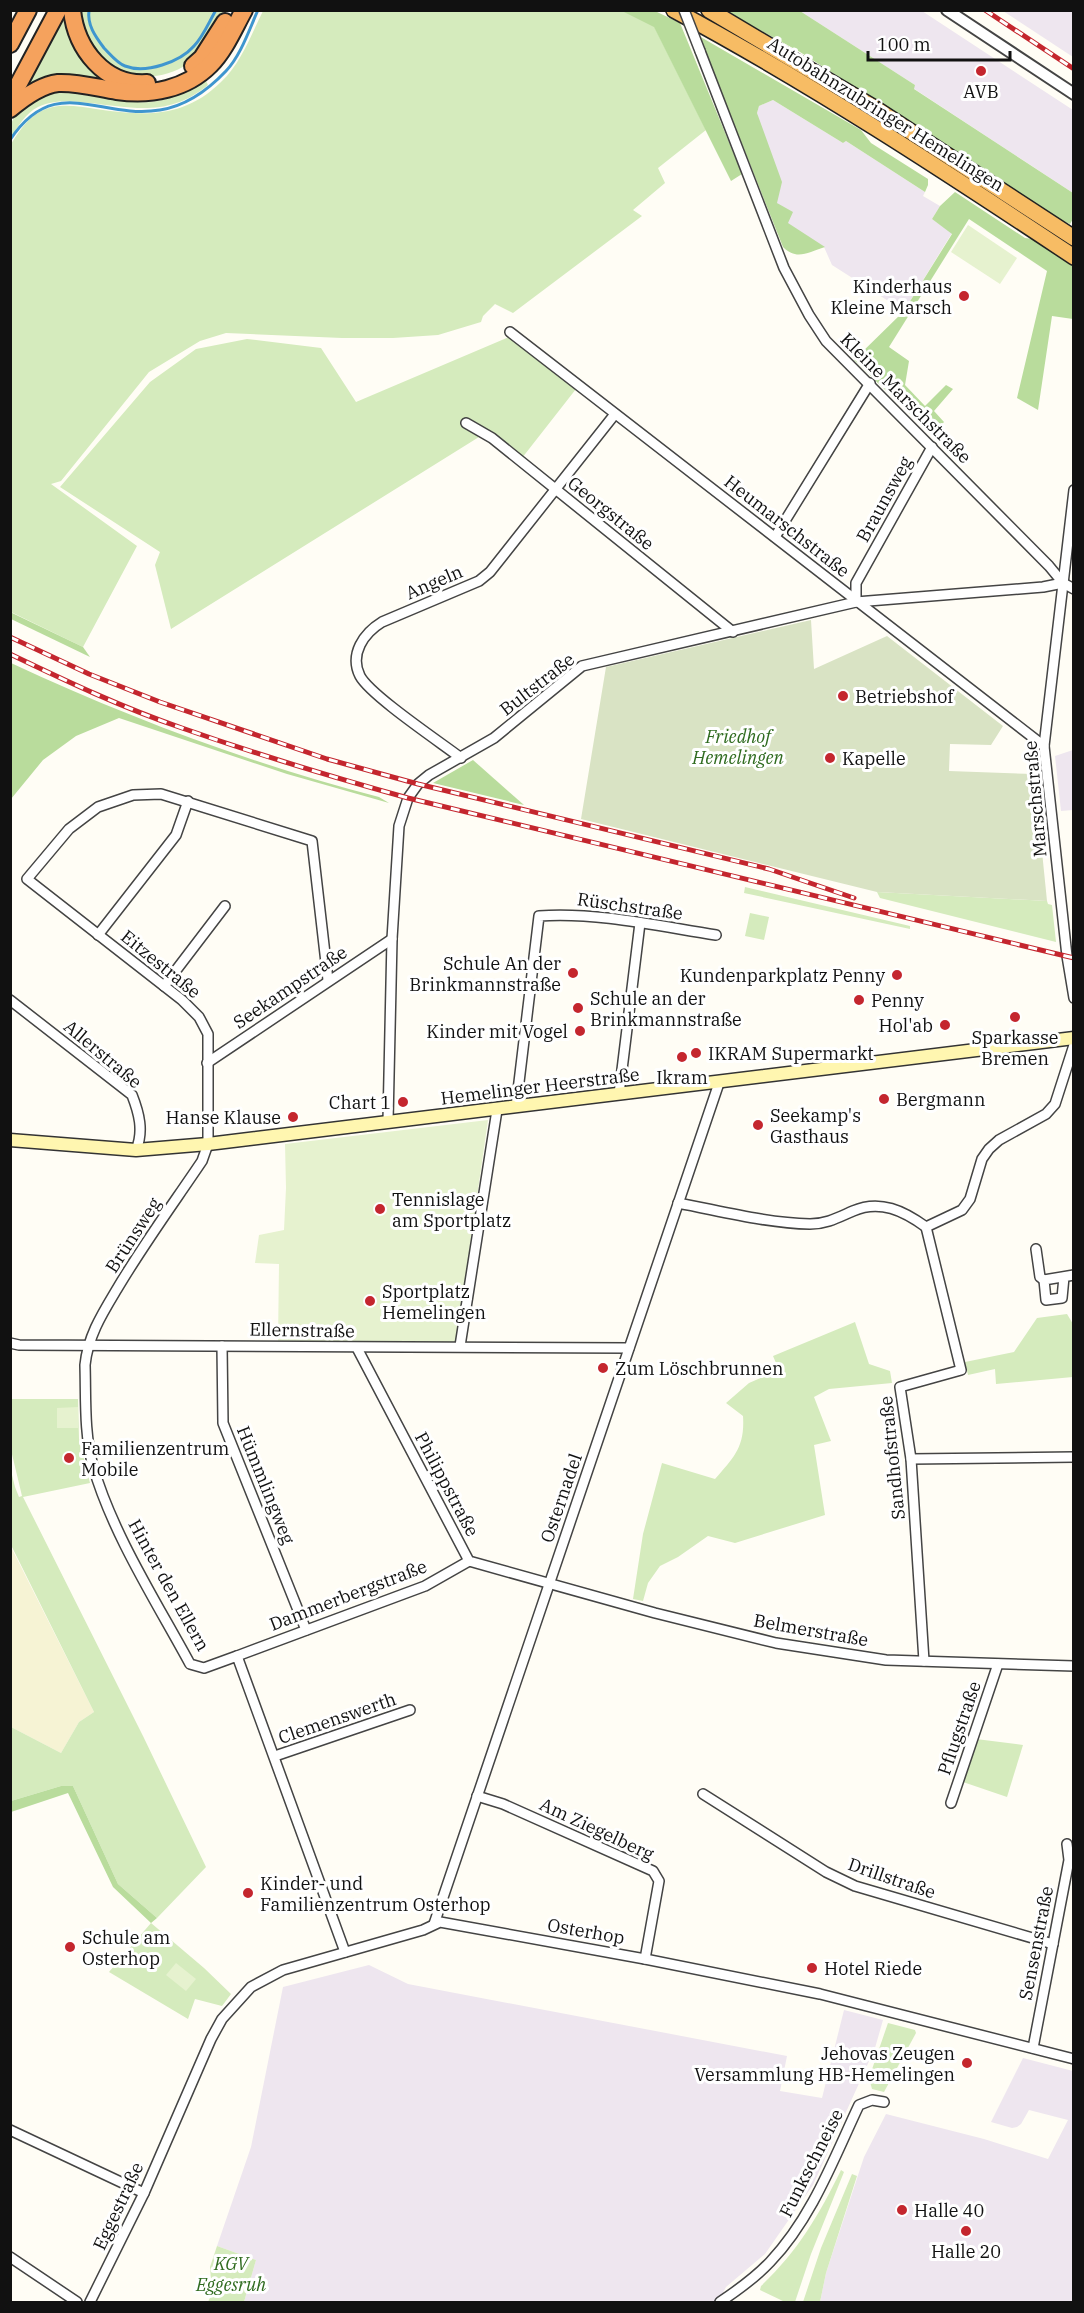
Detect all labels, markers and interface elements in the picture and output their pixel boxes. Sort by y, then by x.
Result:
scale bar [868,24,1010,62]
street label: Autobahnzubringer Hemelingen [763,31,1009,197]
text: 100 m [877,33,931,56]
marker: AVB [974,64,988,78]
place label: AVB [963,80,999,103]
place label: Kinderhaus Kleine Marsch [830,275,952,319]
marker: Kinderhaus Kleine Marsch [957,289,971,303]
street label: Kleine Marschstraße [836,328,976,468]
street label: Braunsweg [851,452,917,546]
street label: Heumarschstraße [720,470,854,582]
street label: Georgstraße [563,471,659,555]
street label: Angeln [402,560,466,604]
street label: Bultstraße [495,648,579,720]
place label: Betriebshof [855,685,955,708]
marker: Betriebshof [836,689,850,703]
park label: Friedhof Hemelingen [691,725,784,769]
street label: Marschstraße [1018,740,1052,858]
place label: Kapelle [842,747,906,770]
marker: Kapelle [823,751,837,765]
street label: Rüschstraße [576,887,684,925]
street label: Eitzestraße [116,925,206,1003]
street label: Seekampstraße [229,940,351,1034]
place label: Schule An der Brinkmannstraße [409,952,561,996]
place label: Kundenparkplatz Penny [680,964,885,987]
marker: Schule An der Brinkmannstraße [566,966,580,980]
marker: Kundenparkplatz Penny [890,968,904,982]
place label: Schule an der Brinkmannstraße [590,987,742,1031]
place label: Penny [871,989,924,1012]
marker: Penny [852,993,866,1007]
marker: Schule an der Brinkmannstraße [571,1001,585,1015]
marker: Sparkasse Bremen [1008,1010,1022,1024]
place label: Hol'ab [879,1014,933,1037]
street label: Allerstraße [59,1015,147,1093]
marker: Hol'ab [938,1018,952,1032]
place label: Kinder mit Vogel [426,1020,568,1043]
marker: Kinder mit Vogel [573,1024,587,1038]
place label: Sparkasse Bremen [972,1026,1058,1070]
place label: IKRAM Supermarkt [708,1042,874,1065]
marker: IKRAM Supermarkt [689,1046,703,1060]
marker: Ikram [675,1050,689,1064]
street label: Hemelinger Heerstraße [439,1062,641,1110]
place label: Ikram [656,1066,708,1089]
place label: Bergmann [896,1088,985,1111]
place label: Chart 1 [329,1091,391,1114]
marker: Bergmann [877,1092,891,1106]
marker: Chart 1 [396,1095,410,1109]
place label: Seekamp's Gasthaus [770,1104,861,1148]
place label: Hanse Klause [165,1106,281,1129]
marker: Hanse Klause [286,1110,300,1124]
marker: Seekamp's Gasthaus [751,1118,765,1132]
place label: Tennislage am Sportplatz [392,1188,511,1232]
street label: Brünsweg [100,1193,166,1277]
marker: Tennislage am Sportplatz [373,1202,387,1216]
place label: Sportplatz Hemelingen [382,1280,486,1324]
marker: Sportplatz Hemelingen [363,1294,377,1308]
street label: Ellernstraße [249,1318,355,1342]
place label: Zum Löschbrunnen [615,1357,783,1380]
marker: Zum Löschbrunnen [596,1361,610,1375]
street label: Sandhofstraße [874,1395,910,1521]
street label: Hümmlingweg [232,1423,300,1548]
street label: Philippstraße [410,1428,484,1540]
place label: Familienzentrum Mobile [81,1437,230,1481]
street label: Osternadel [535,1450,587,1546]
marker: Familienzentrum Mobile [62,1451,76,1465]
street label: Hinter den Ellern [123,1515,215,1655]
street label: Dammerbergstraße [266,1554,430,1636]
street label: Belmerstraße [752,1609,870,1651]
street label: Pflugstraße [932,1678,986,1778]
street label: Clemenswerth [275,1687,399,1749]
street label: Am Ziegelberg [536,1792,658,1866]
street label: Drillstraße [845,1852,939,1904]
place label: Kinder- und Familienzentrum Osterhop [260,1872,491,1916]
street label: Sensenstraße [1014,1884,1058,2002]
marker: Kinder- und Familienzentrum Osterhop [241,1886,255,1900]
street label: Osterhop [546,1913,626,1949]
place label: Schule am Osterhop [82,1926,170,1970]
marker: Schule am Osterhop [63,1940,77,1954]
place label: Hotel Riede [824,1957,922,1980]
marker: Hotel Riede [805,1961,819,1975]
place label: Jehovas Zeugen Versammlung HB-Hemelingen [694,2042,955,2086]
marker: Jehovas Zeugen Versammlung HB-Hemelingen [960,2056,974,2070]
street label: Funkschneise [774,2105,848,2221]
street label: Eggestraße [88,2158,148,2254]
place label: Halle 40 [914,2199,984,2222]
marker: Halle 40 [895,2203,909,2217]
marker: Halle 20 [959,2224,973,2238]
place label: Halle 20 [931,2240,1001,2263]
park label: KGV Eggesruh [195,2252,266,2296]

